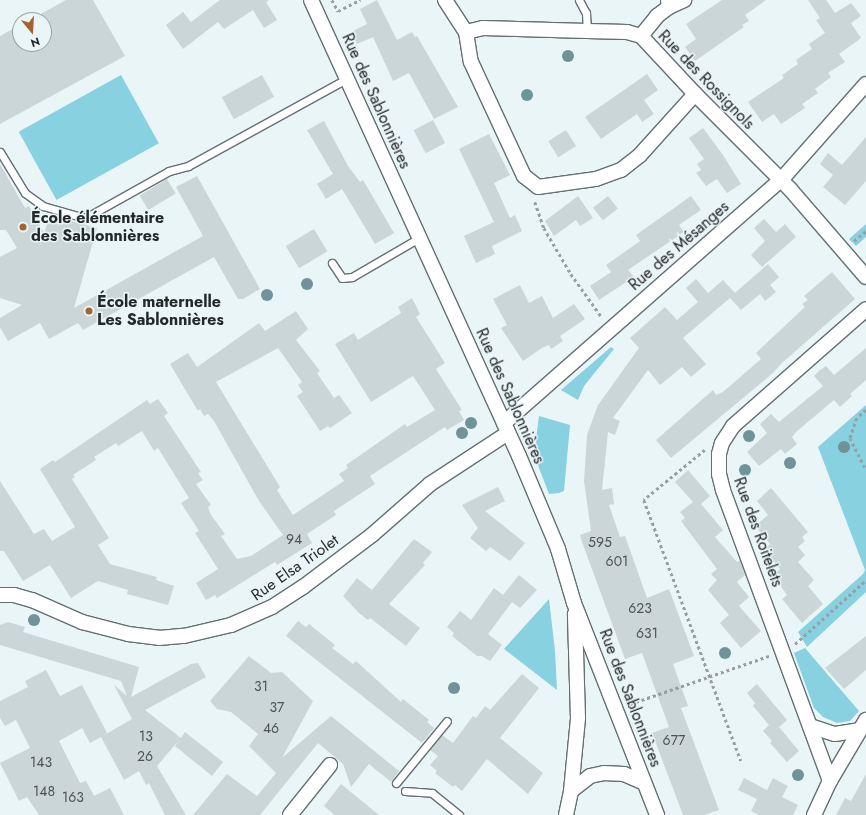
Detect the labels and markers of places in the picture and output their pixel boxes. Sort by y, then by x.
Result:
place label: École élémentaire des Sablonnières [31,208,164,246]
marker: École élémentaire des Sablonnières [18,222,28,232]
place label: École maternelle Les Sablonnières [97,292,224,330]
marker: École maternelle Les Sablonnières [84,306,94,316]

